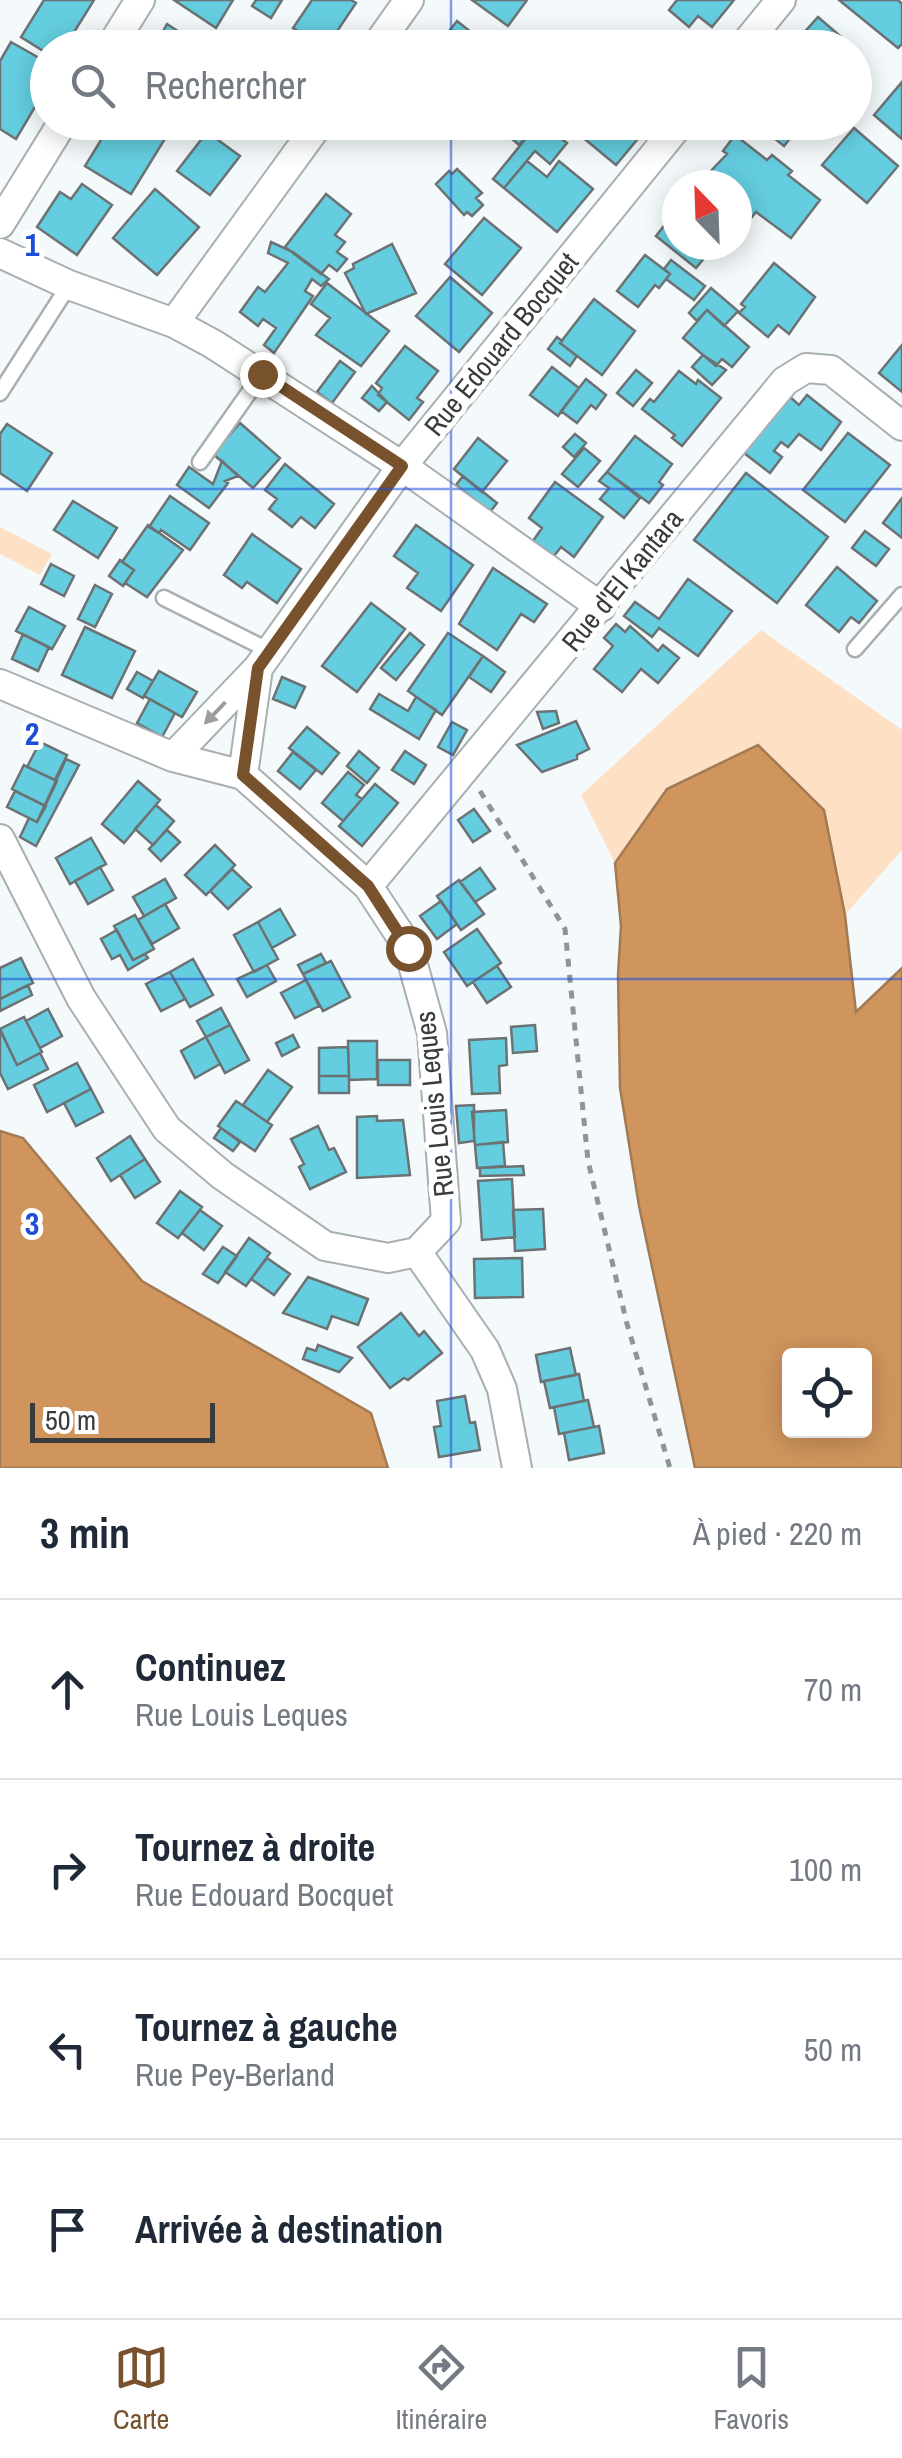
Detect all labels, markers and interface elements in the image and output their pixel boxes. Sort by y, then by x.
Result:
search box [30,30,872,140]
icon: search [65,58,120,113]
text: Rechercher [145,60,306,111]
north arrow [662,170,752,260]
text: 1 [25,223,40,266]
street label: Rue Edouard Bocquet [415,244,587,444]
route end [240,352,286,398]
street label: Rue d'El Kantara [553,501,691,659]
one-way arrow [204,700,227,724]
text: 2 [25,712,39,755]
route start [386,926,432,972]
street label: Rue Louis Leques [405,1009,463,1199]
text: 3 [25,1202,39,1245]
map controls [782,1348,872,1438]
button: locate [782,1348,872,1438]
scale bar [30,1398,215,1442]
text: 50 m [45,1401,96,1439]
text: 3 min [40,1505,130,1561]
text: À pied · 220 m [693,1512,862,1555]
text: Continuez [135,1642,286,1693]
icon: ahead [40,1662,95,1717]
text: 70 m [804,1668,862,1711]
text: Rue Louis Leques [135,1693,348,1736]
text: Tournez à droite [135,1822,375,1873]
icon: right [40,1842,95,1897]
text: 100 m [789,1848,862,1891]
text: Rue Edouard Bocquet [135,1873,393,1916]
text: Tournez à gauche [135,2002,398,2053]
icon: left [40,2022,95,2077]
text: 50 m [804,2028,862,2071]
text: Rue Pey-Berland [135,2053,335,2096]
icon: arrive [40,2202,95,2257]
text: Arrivée à destination [135,2204,443,2255]
tab: Carte [113,2340,169,2438]
tab: Itinéraire [395,2340,487,2438]
tab: Favoris [713,2340,789,2438]

